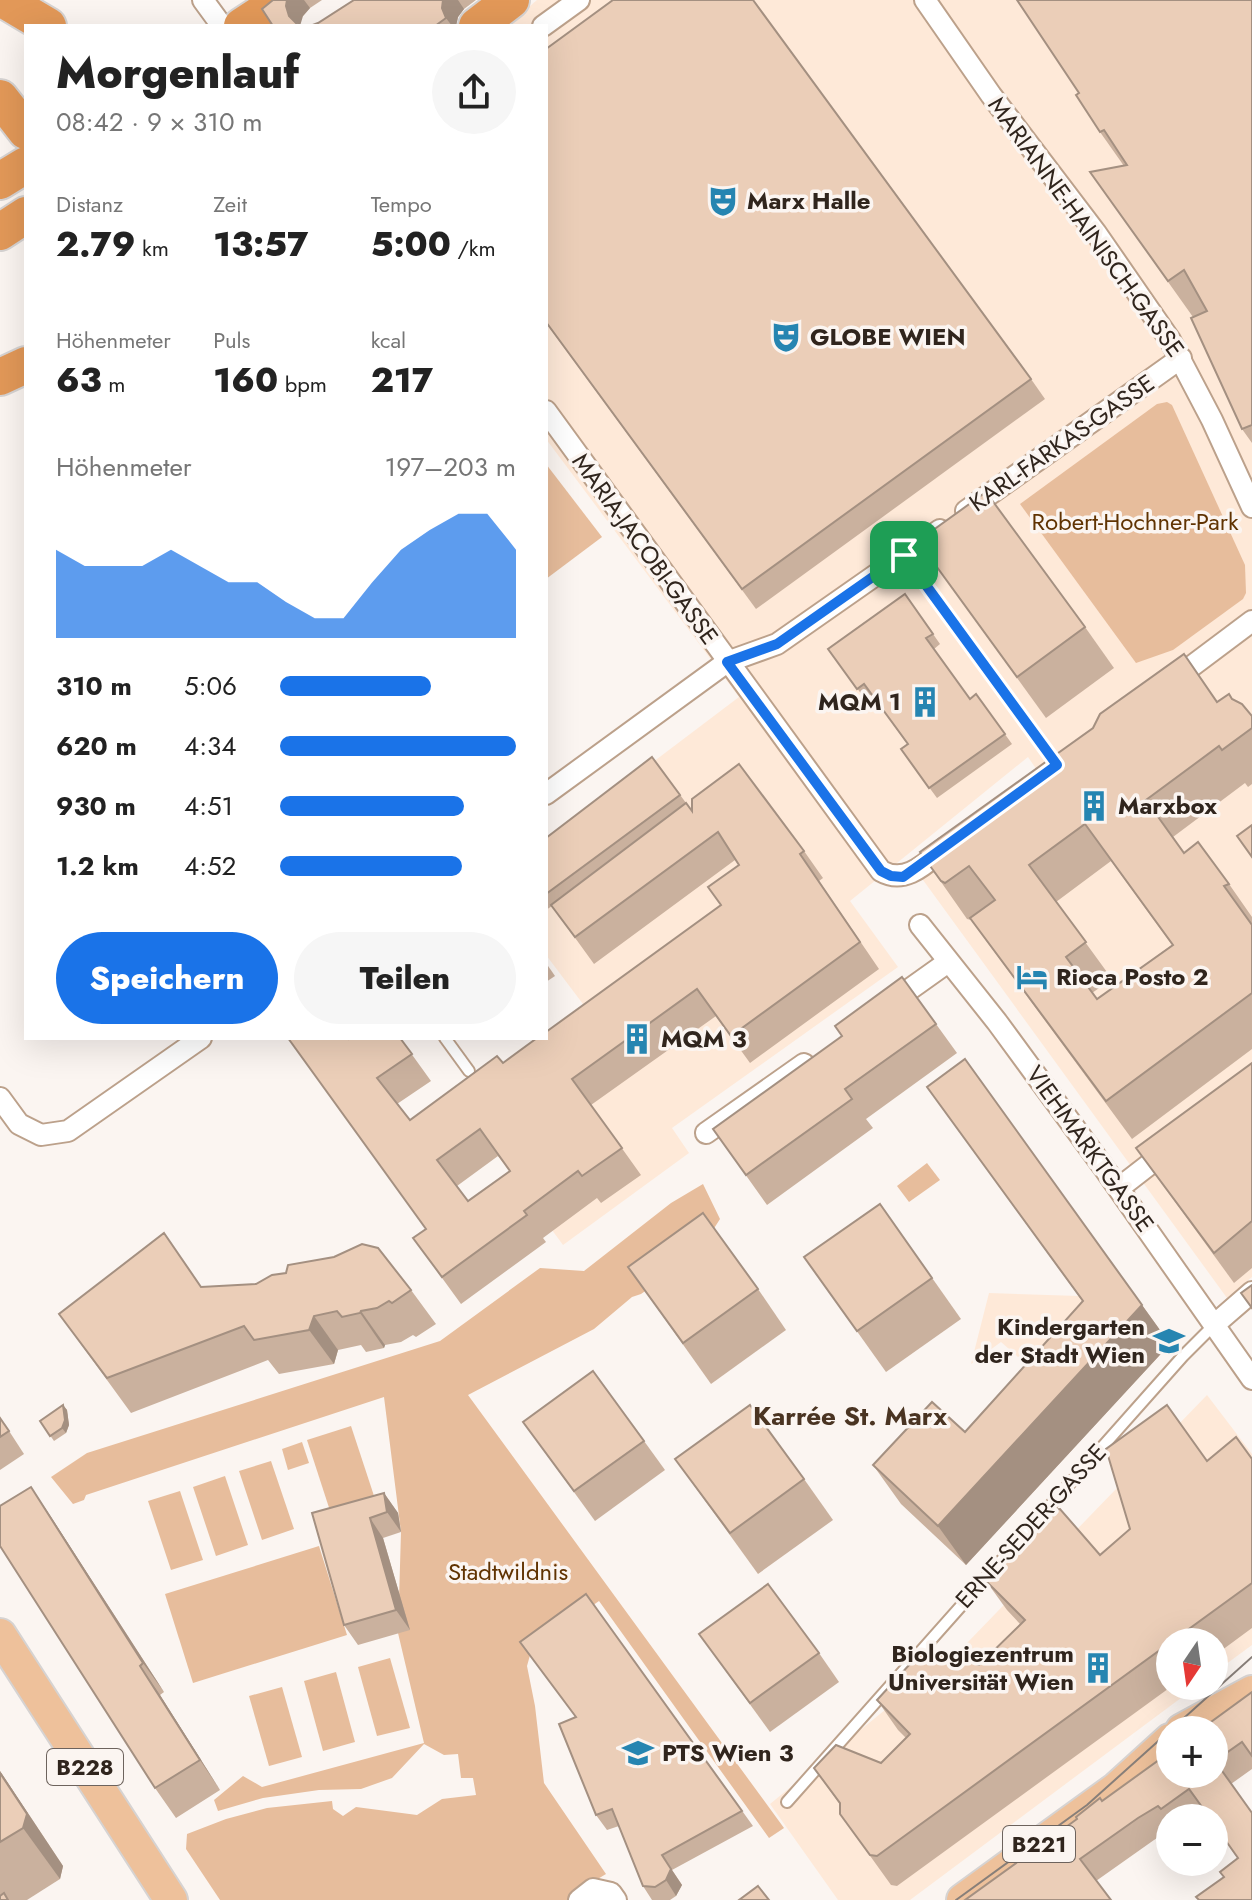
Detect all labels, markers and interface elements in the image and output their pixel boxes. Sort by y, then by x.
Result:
text: Morgenlauf [56,41,299,105]
button: share [432,50,516,134]
street label: MARIANNE-HAINISCH-GASSE [980,89,1193,364]
text: 08:42 · 9 × 310 m [56,103,263,141]
place label: Marx Halle [747,183,870,218]
theatre icon: Marx Halle [706,184,740,218]
text: Distanz [56,188,123,220]
text: Zeit [213,188,247,220]
text: Tempo [371,188,432,220]
text: 2.79 [56,220,135,269]
text: 13:57 [213,220,308,269]
text: 5:00 [371,220,451,269]
text: km [135,232,169,264]
text: /km [451,232,496,264]
place label: GLOBE WIEN [810,319,966,354]
theatre icon: GLOBE WIEN [769,320,803,354]
text: Höhenmeter [56,324,171,356]
text: Puls [213,324,250,356]
text: kcal [371,324,406,356]
text: 63 [56,356,102,405]
text: 160 [213,356,278,405]
text: 217 [371,356,433,405]
street label: KARL-FARKAS-GASSE [962,365,1161,520]
text: m [102,368,125,400]
text: bpm [278,368,327,400]
street label: MARIA-JACOBI-GASSE [564,446,727,652]
text: Höhenmeter [56,448,192,486]
text: 197–203 m [385,448,516,486]
park label: Robert-Hochner-Park [1032,504,1239,539]
pin [870,521,938,589]
icon: arrive [882,533,926,577]
text: 310 m [56,667,132,705]
text: 5:06 [184,667,237,705]
place label: MQM 1 [818,684,901,719]
building icon: MQM 1 [908,685,942,719]
text: 620 m [56,727,137,765]
text: 4:34 [184,727,236,765]
text: 930 m [56,787,136,825]
text: 4:51 [184,787,233,825]
place label: Marxbox [1118,788,1217,823]
building icon: Marxbox [1077,789,1111,823]
text: 1.2 km [56,847,139,885]
text: 4:52 [184,847,236,885]
button: Speichern [56,932,278,1024]
button: Teilen [294,932,516,1024]
place label: Rioca Posto 2 [1056,959,1208,994]
hotel icon: Rioca Posto 2 [1015,960,1049,994]
place label: MQM 3 [661,1021,747,1056]
building icon: MQM 3 [620,1022,654,1056]
street label: VIEHMARKTGASSE [1018,1058,1163,1239]
place label: Kindergarten der Stadt Wien [974,1309,1145,1372]
school or university icon: Kindergarten der Stadt Wien [1152,1324,1186,1358]
district label: Karrée St. Marx [753,1397,947,1435]
street label: ERNE-SEDER-GASSE [947,1436,1114,1616]
park label: Stadtwildnis [448,1554,568,1589]
north arrow [1156,1628,1228,1700]
map controls [1156,1628,1228,1876]
place label: Biologiezentrum Universität Wien [888,1636,1074,1699]
building icon: Biologiezentrum Universität Wien [1081,1651,1115,1685]
button: + [1156,1716,1228,1788]
place label: PTS Wien 3 [662,1735,794,1770]
school or university icon: PTS Wien 3 [621,1736,655,1770]
road number: B228 [47,1749,123,1785]
button: − [1156,1804,1228,1876]
road number: B221 [1003,1826,1075,1862]

